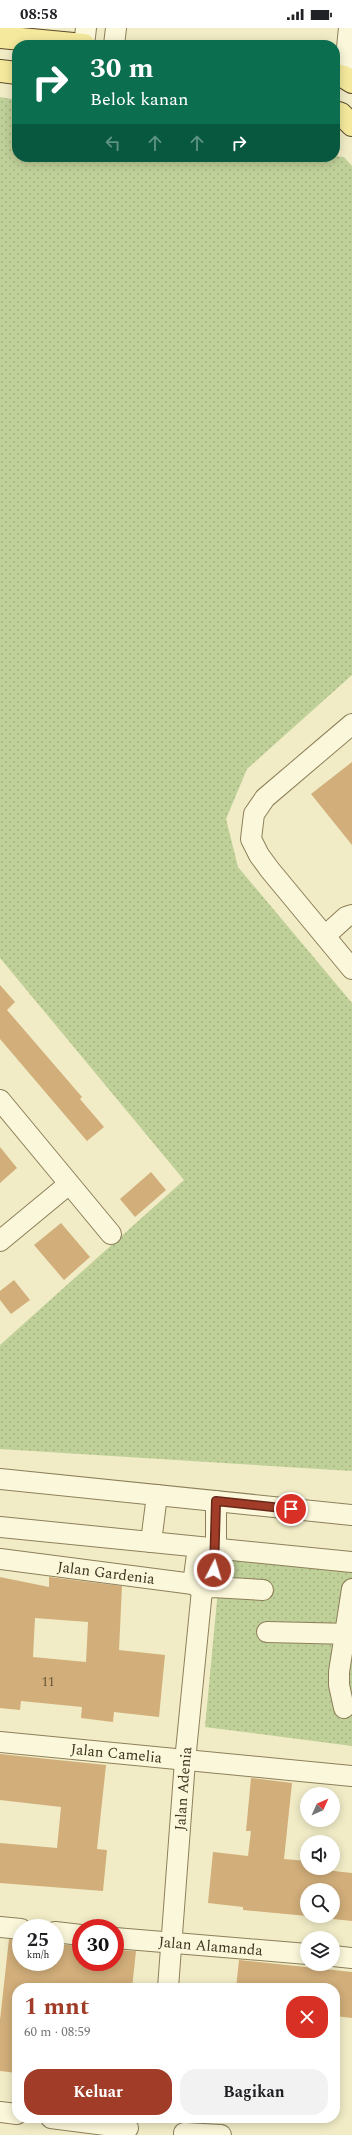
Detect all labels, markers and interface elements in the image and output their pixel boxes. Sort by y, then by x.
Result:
text: 08:58 [20,3,58,26]
text: 30 m [90,47,154,90]
icon: right [24,56,76,108]
text: Belok kanan [90,86,189,113]
icon: left [102,132,124,154]
icon: ahead [144,132,166,154]
icon: ahead [186,132,208,154]
icon: right [228,132,250,154]
pin [274,1492,308,1526]
icon: arrive [280,1498,302,1520]
position arrow [193,1549,235,1591]
street label: Jalan Gardenia [56,1556,157,1591]
house number: 11 [42,1672,55,1692]
street label: Jalan Camelia [70,1738,164,1770]
street label: Jalan Adenia [169,1745,198,1831]
north arrow [300,1787,340,1827]
map controls [300,1787,340,1971]
button: sound [300,1835,340,1875]
button: search [300,1883,340,1923]
speed limit sign: 30 [72,1919,124,1971]
text: 25 [27,1925,49,1955]
street label: Jalan Alamanda [158,1931,264,1962]
button: layers [300,1931,340,1971]
text: km/h [27,1947,49,1963]
text: 1 mnt [24,1989,89,2025]
button: close [286,1996,328,2038]
text: 60 m · 08:59 [24,2022,90,2042]
button: Keluar [24,2069,172,2115]
button: Bagikan [180,2069,328,2115]

